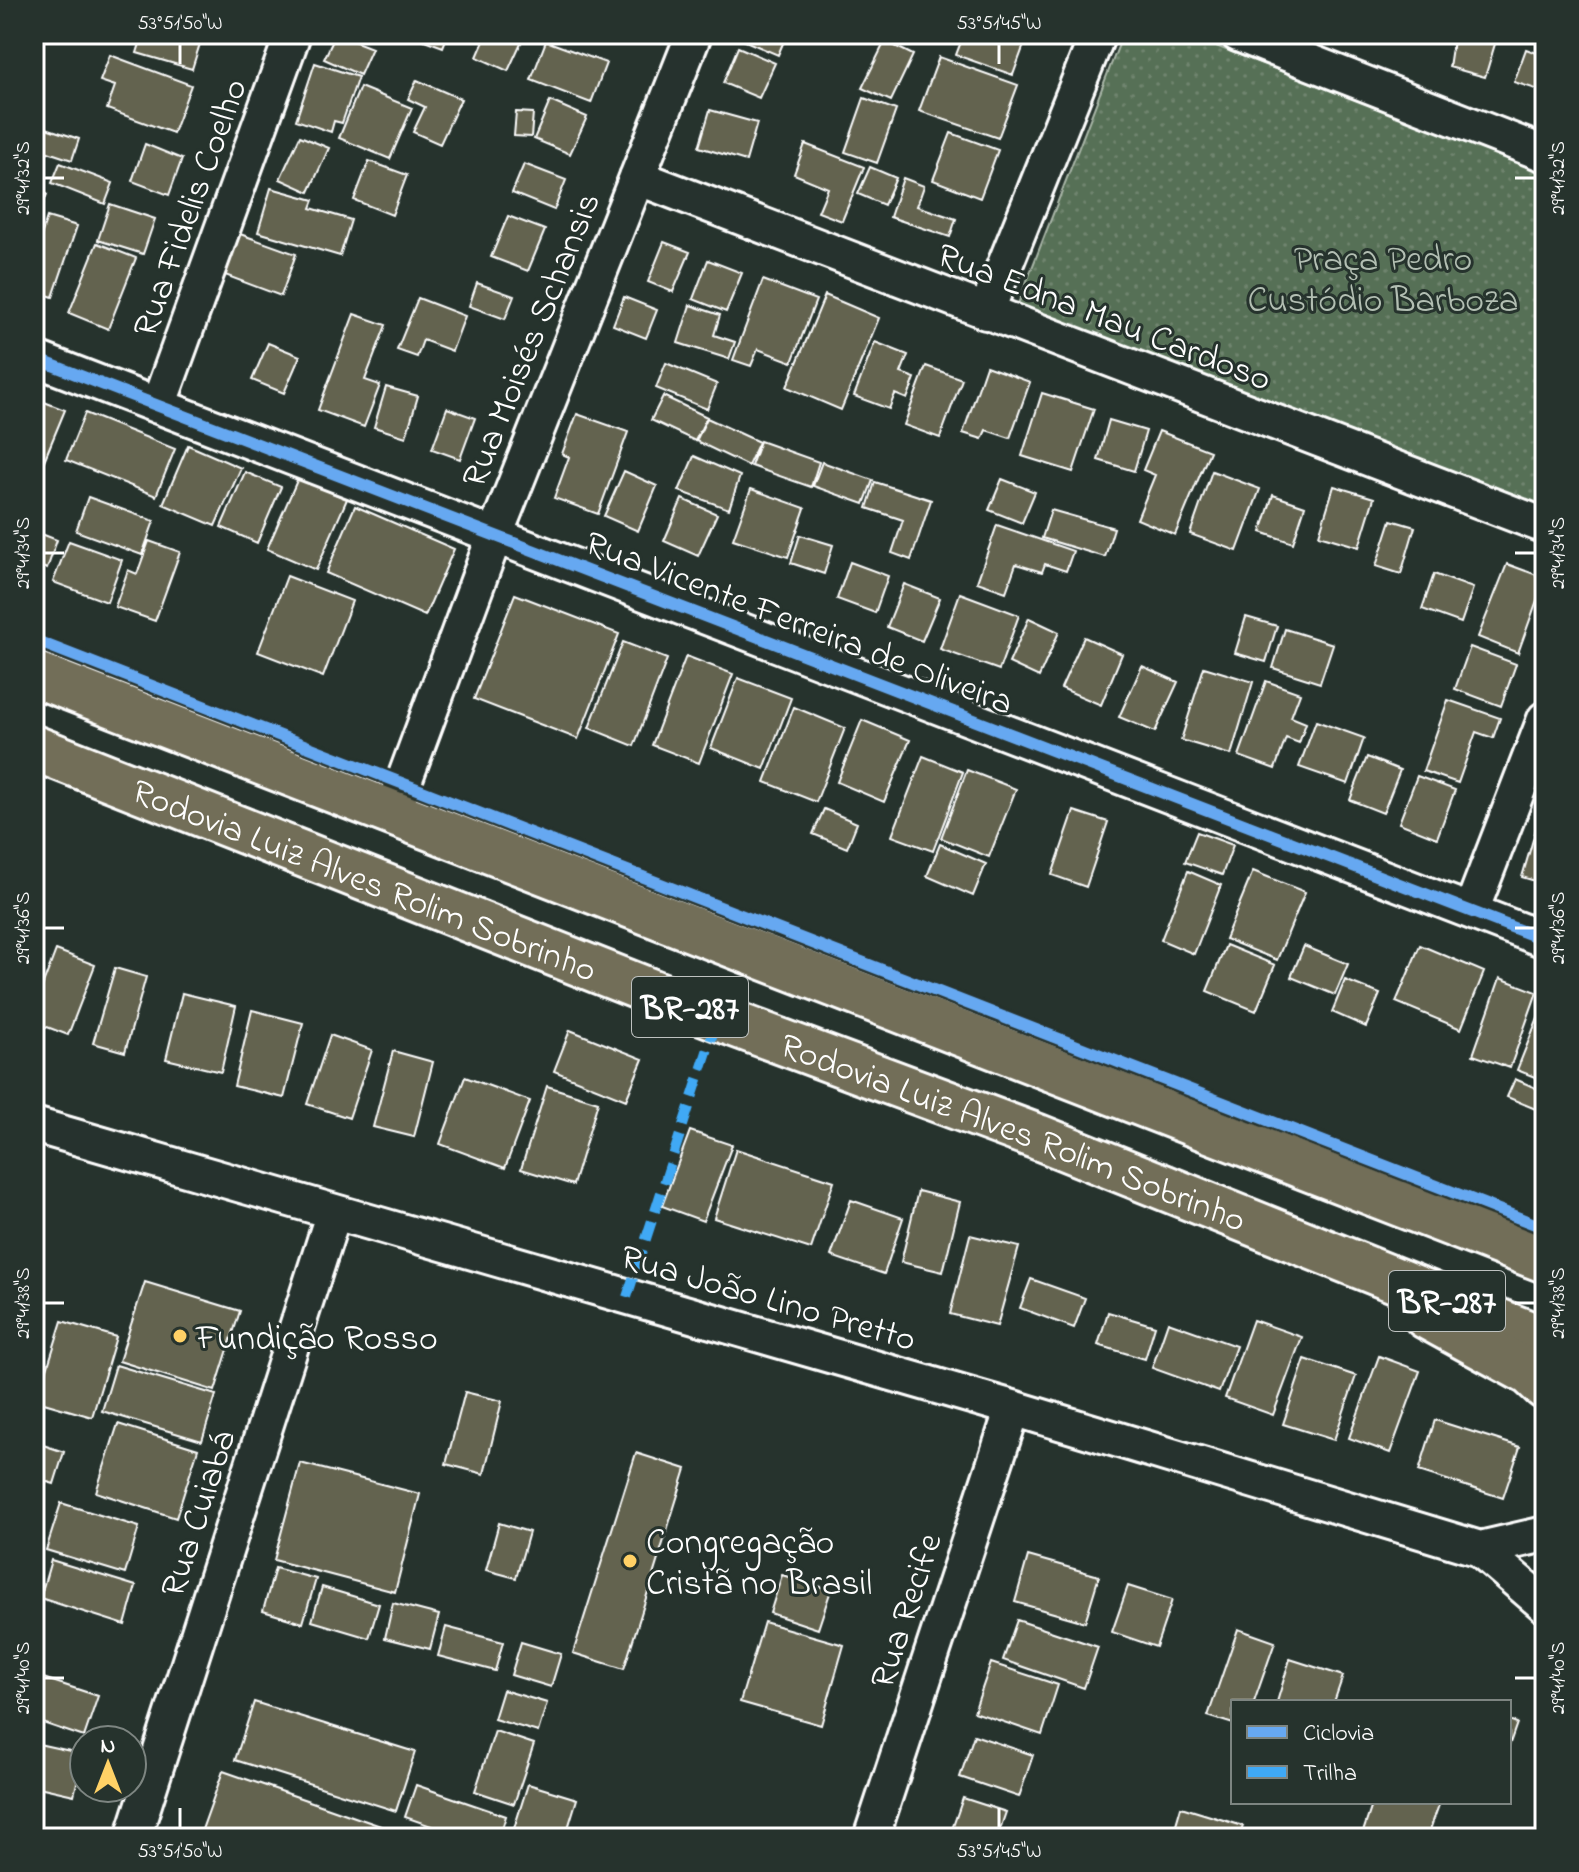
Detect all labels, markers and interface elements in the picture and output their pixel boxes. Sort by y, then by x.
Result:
text: 53°51'50"W [137,10,223,39]
text: 53°51'45"W [957,10,1041,39]
street label: Rua Fidelis Coelho [121,72,264,345]
text: 29°41'32"S [10,141,39,215]
text: 29°41'32"S [1545,141,1574,215]
street label: Rua Moisés Schansis [450,185,617,496]
street label: Rua Edna Mau Cardoso [929,231,1278,407]
park label: Praça Pedro Custódio Barboza [1248,235,1518,329]
text: 29°41'34"S [10,517,39,589]
text: 29°41'34"S [1545,517,1574,589]
street label: Rua Vicente Ferreira de Oliveira [577,519,1020,731]
street label: Rodovia Luiz Alves Rolim Sobrinho [123,767,604,999]
text: 29°41'36"S [10,892,39,964]
text: 29°41'36"S [1545,892,1574,964]
road number: BR-287 [632,977,748,1037]
street label: Rodovia Luiz Alves Rolim Sobrinho [772,1021,1253,1249]
street label: Rua João Lino Pretto [614,1233,922,1368]
text: 29°41'38"S [10,1267,39,1339]
text: 29°41'38"S [1545,1267,1574,1339]
road number: BR-287 [1389,1271,1505,1331]
place label: Fundição Rosso [195,1314,438,1367]
marker: Fundição Rosso [171,1327,189,1345]
street label: Rua Cuiabá [148,1424,252,1604]
place label: Congregação Cristã no Brasil [646,1518,872,1612]
street label: Rua Recife [858,1526,958,1696]
marker: Congregação Cristã no Brasil [621,1552,639,1570]
text: 29°41'40"S [10,1642,39,1714]
text: 29°41'40"S [1545,1642,1574,1714]
legend [1231,1700,1511,1804]
text: Ciclovia [1303,1717,1374,1752]
north arrow [68,1724,148,1804]
text: N [101,1731,115,1763]
text: Trilha [1303,1757,1357,1792]
text: 53°51'50"W [137,1838,223,1867]
text: 53°51'45"W [957,1838,1041,1867]

